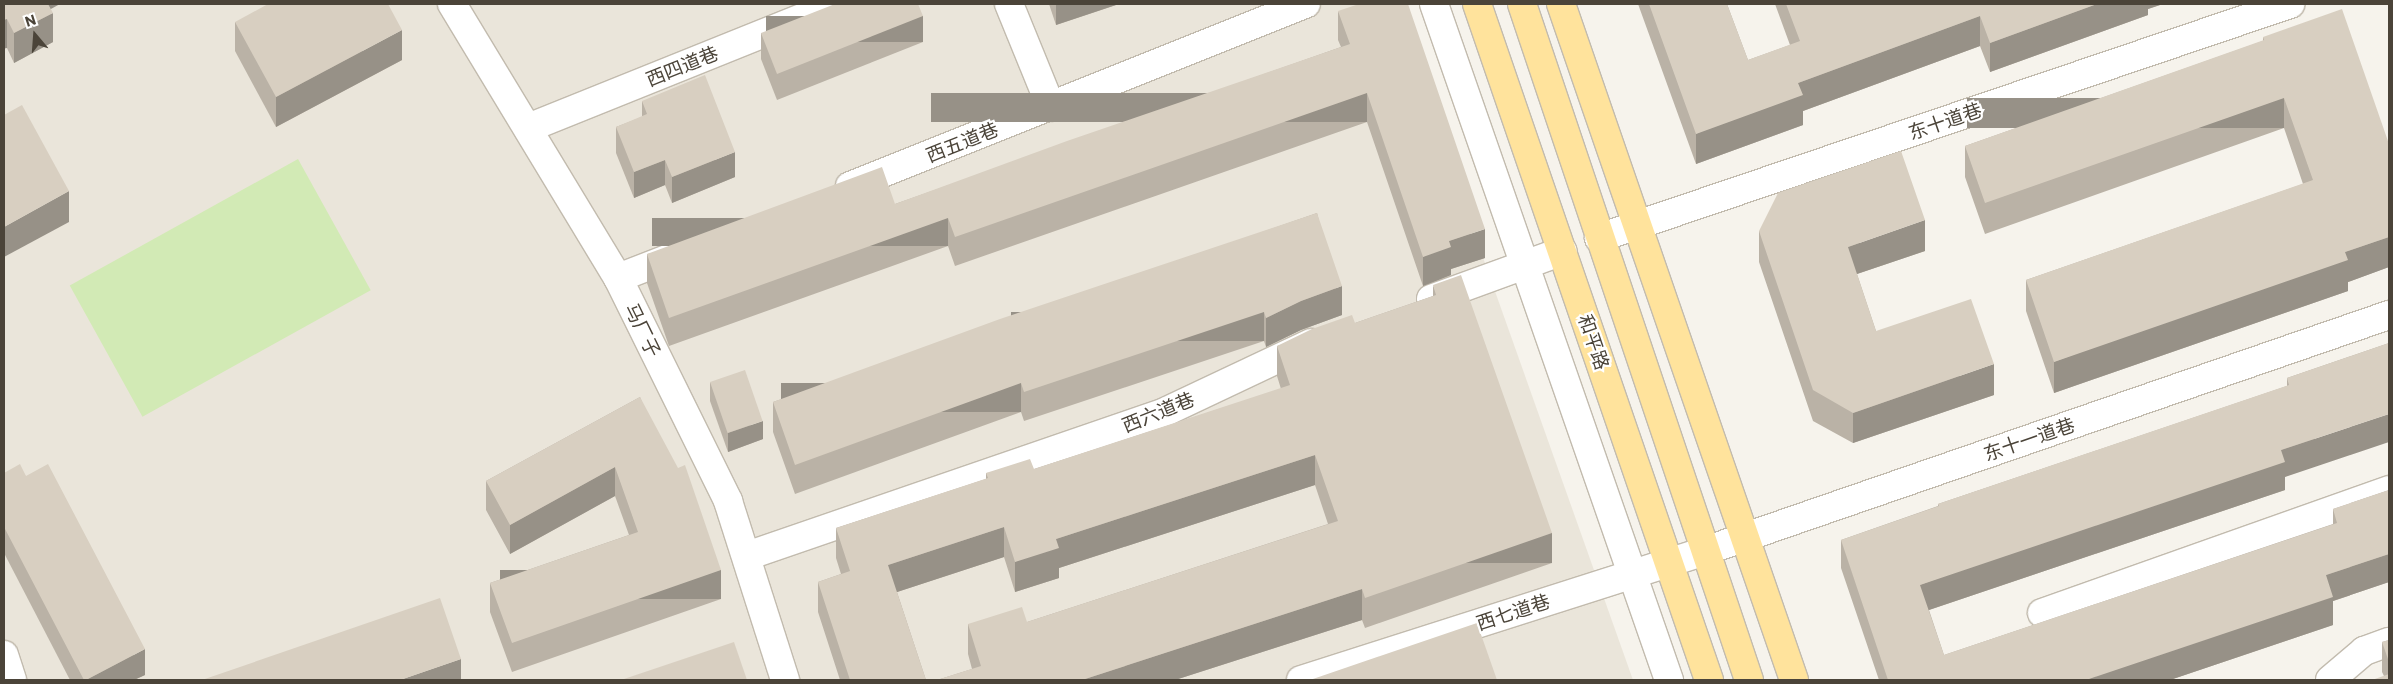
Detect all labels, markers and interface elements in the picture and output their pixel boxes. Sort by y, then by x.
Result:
north arrow [10,10,60,60]
text: N [23,11,38,30]
street label: 西四道巷 [642,41,722,91]
street label: 东十道巷 [1905,98,1985,144]
street label: 西五道巷 [922,117,1002,167]
street label: 马厂子 [620,299,666,361]
street label: 和平路 [1574,311,1614,373]
street label: 西六道巷 [1118,387,1198,437]
street label: 东十一道巷 [1980,413,2078,465]
street label: 西七道巷 [1473,589,1553,635]

